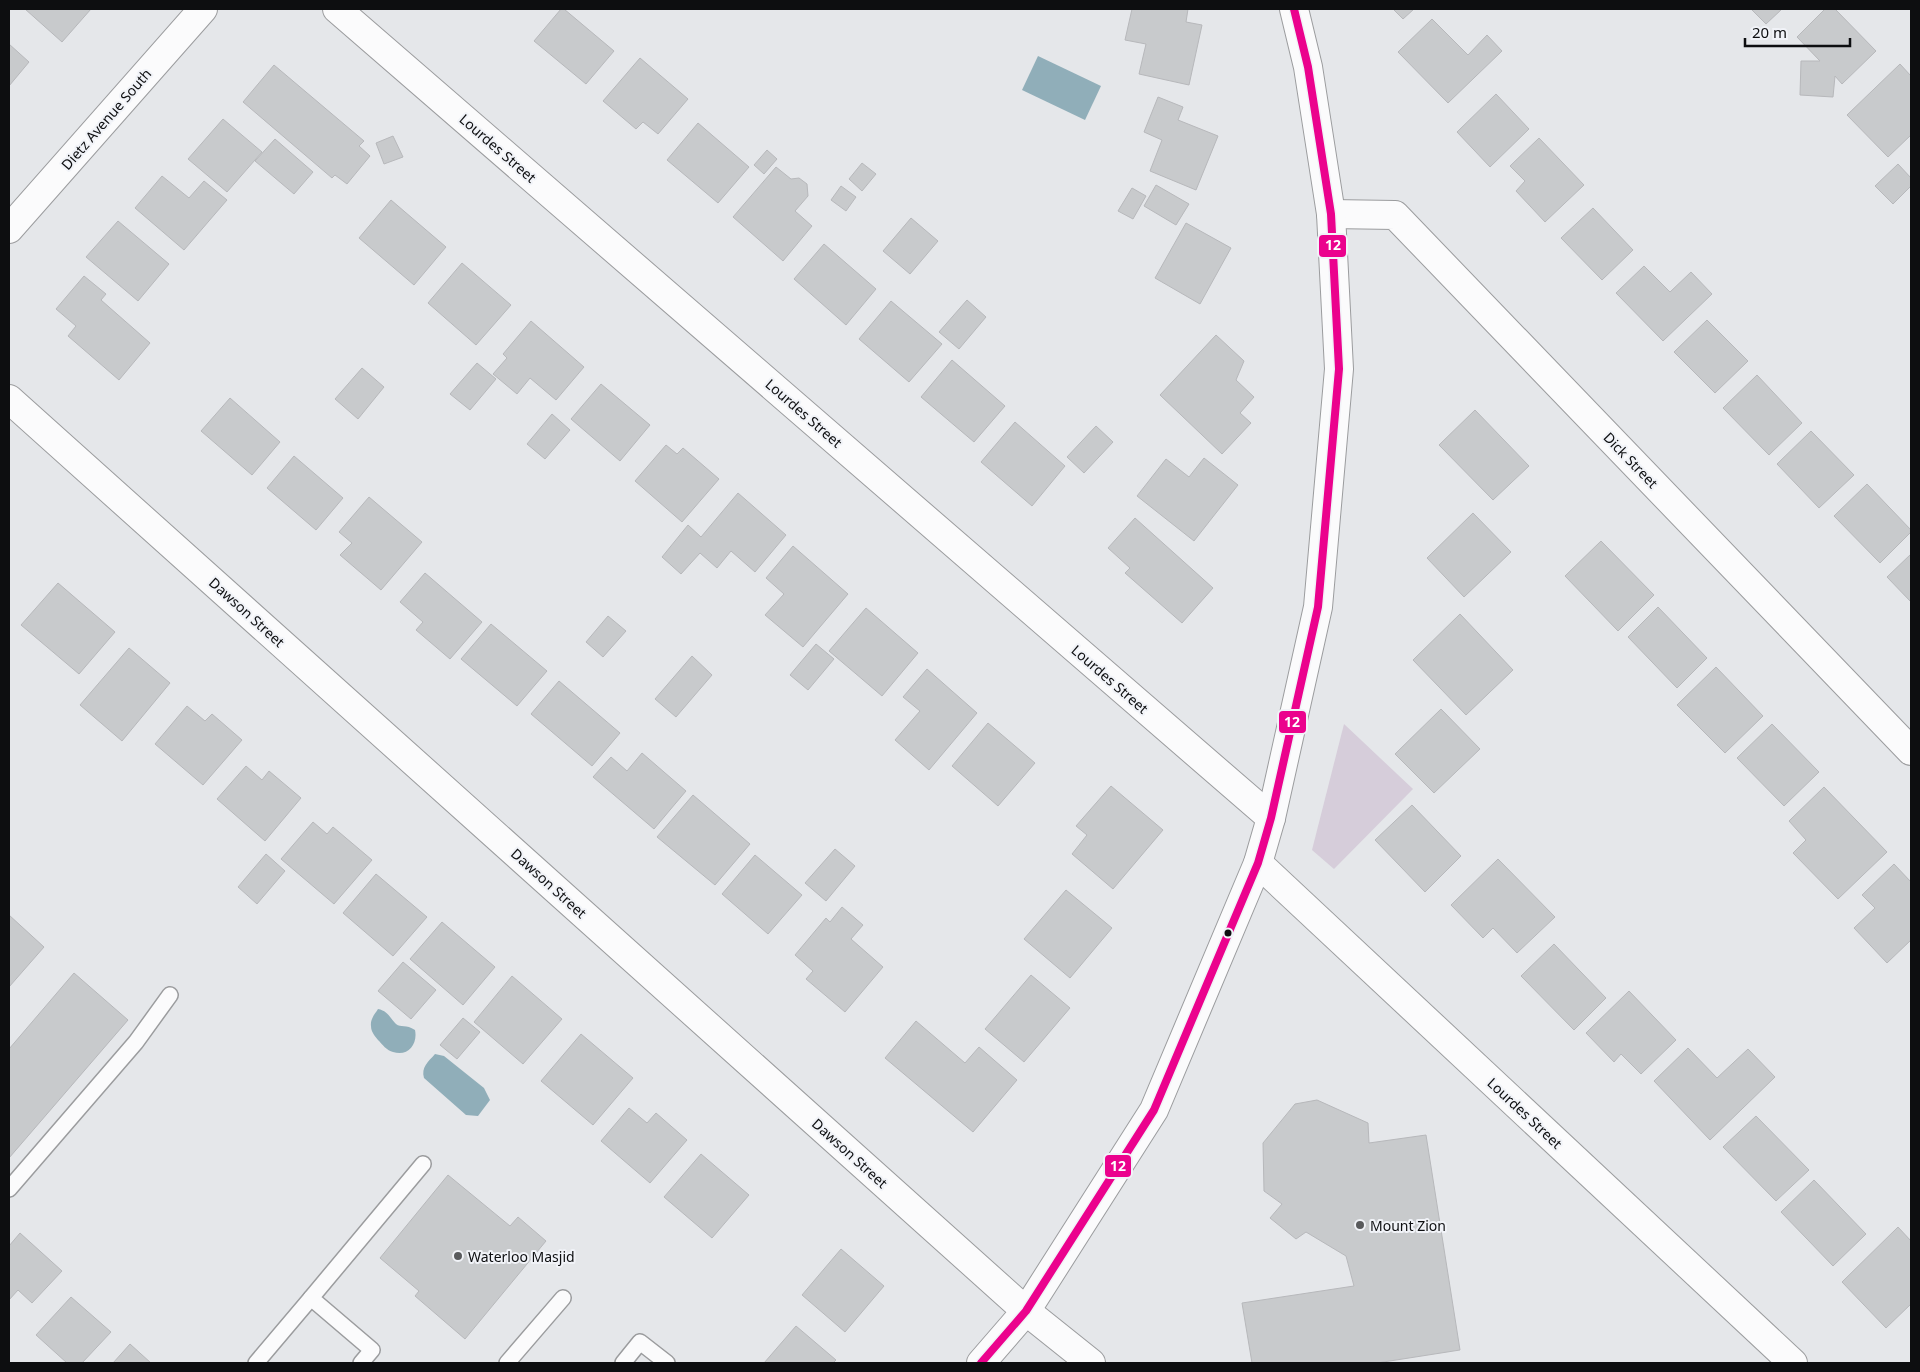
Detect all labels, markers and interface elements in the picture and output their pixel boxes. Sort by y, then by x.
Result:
scale bar [1745,15,1850,47]
text: 20 m [1752,22,1787,42]
street label: Dietz Avenue South [57,64,155,174]
street label: Lourdes Street [456,109,540,187]
line badge: 12 [1318,234,1347,258]
text: 12 [1325,235,1341,254]
street label: Lourdes Street [762,374,846,452]
street label: Dick Street [1600,428,1662,492]
street label: Dawson Street [205,573,289,651]
street label: Lourdes Street [1068,640,1152,718]
line badge: 12 [1278,710,1307,734]
text: 12 [1284,712,1300,731]
street label: Dawson Street [507,844,591,922]
unlabelled marker [1223,928,1233,938]
street label: Lourdes Street [1483,1073,1567,1153]
street label: Dawson Street [808,1114,892,1192]
line badge: 12 [1104,1154,1132,1178]
text: 12 [1110,1156,1126,1175]
place label: Mount Zion [1370,1216,1446,1235]
marker: Mount Zion [1354,1219,1366,1231]
place label: Waterloo Masjid [468,1247,575,1266]
marker: Waterloo Masjid [452,1250,464,1262]

